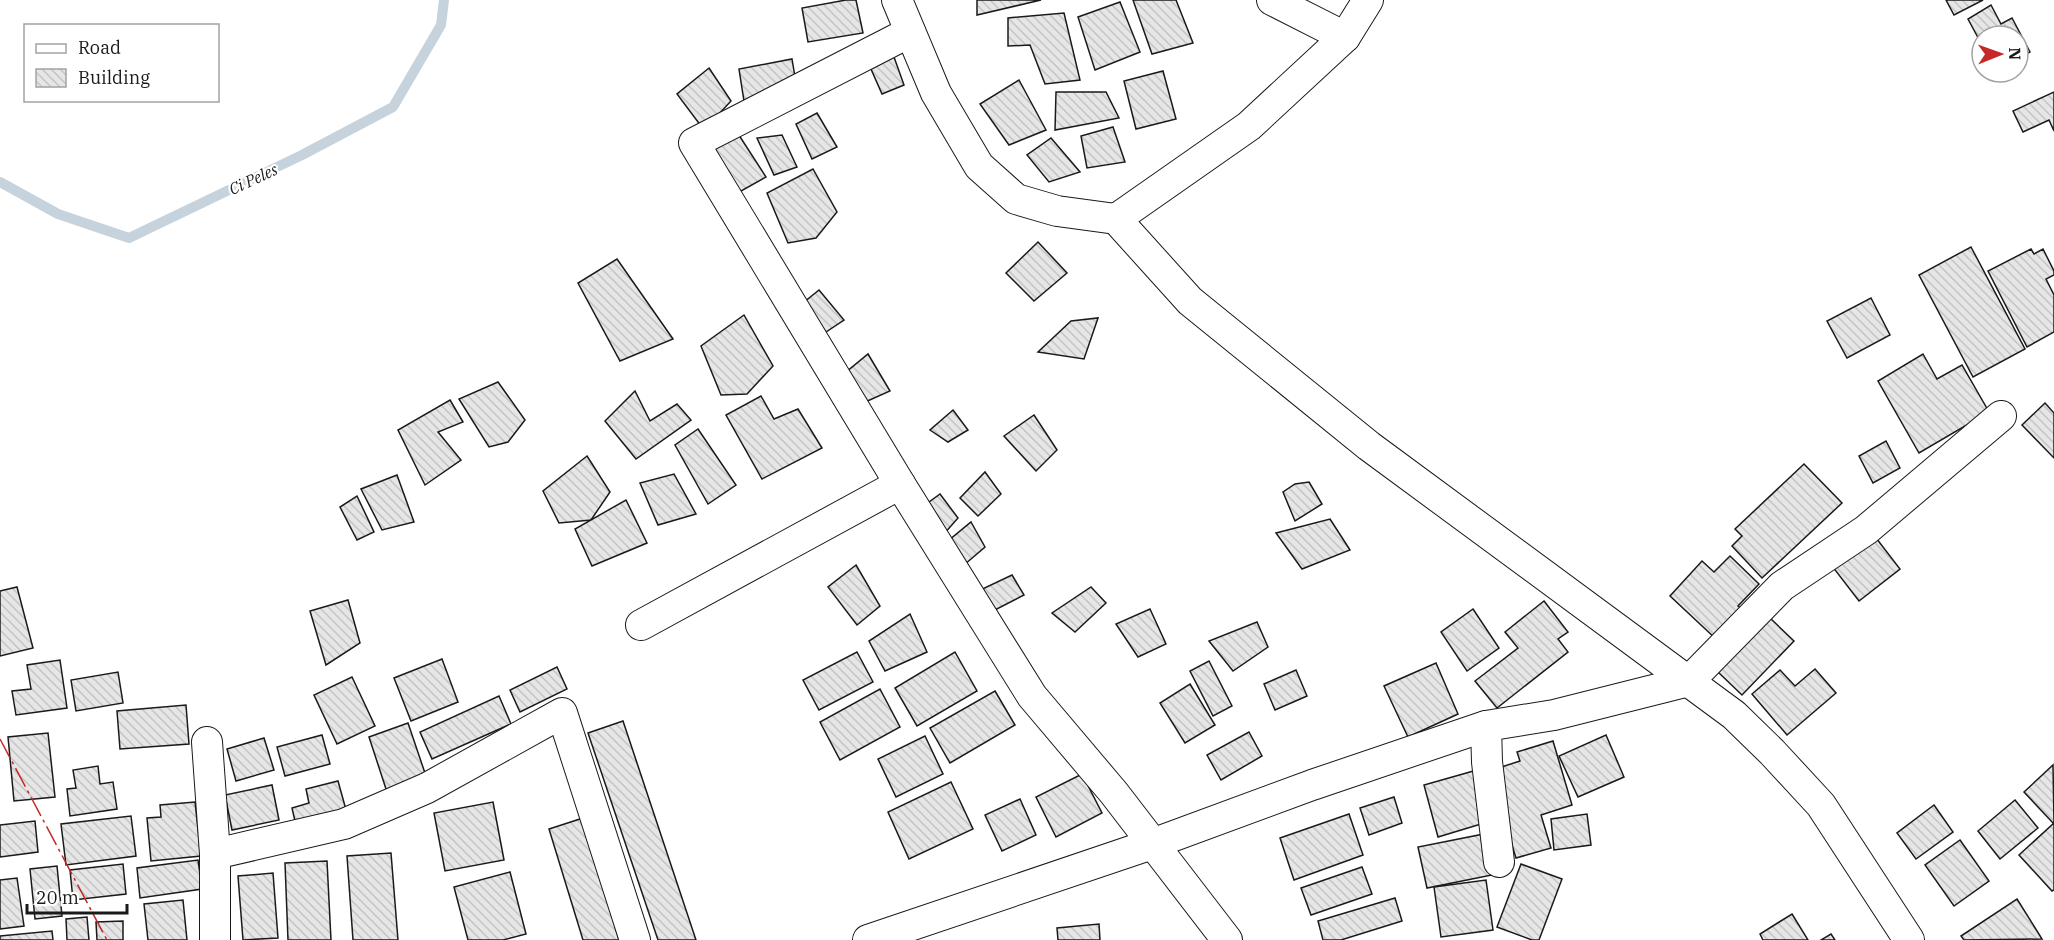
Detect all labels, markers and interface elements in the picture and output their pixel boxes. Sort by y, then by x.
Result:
legend [24,24,219,102]
north arrow [1970,24,2030,84]
text: Road [78,36,121,59]
text: N [2005,47,2025,60]
text: Building [78,66,150,89]
water label: Ci Peles [225,159,281,199]
scale bar [27,877,128,915]
text: 20 m [36,886,79,909]

